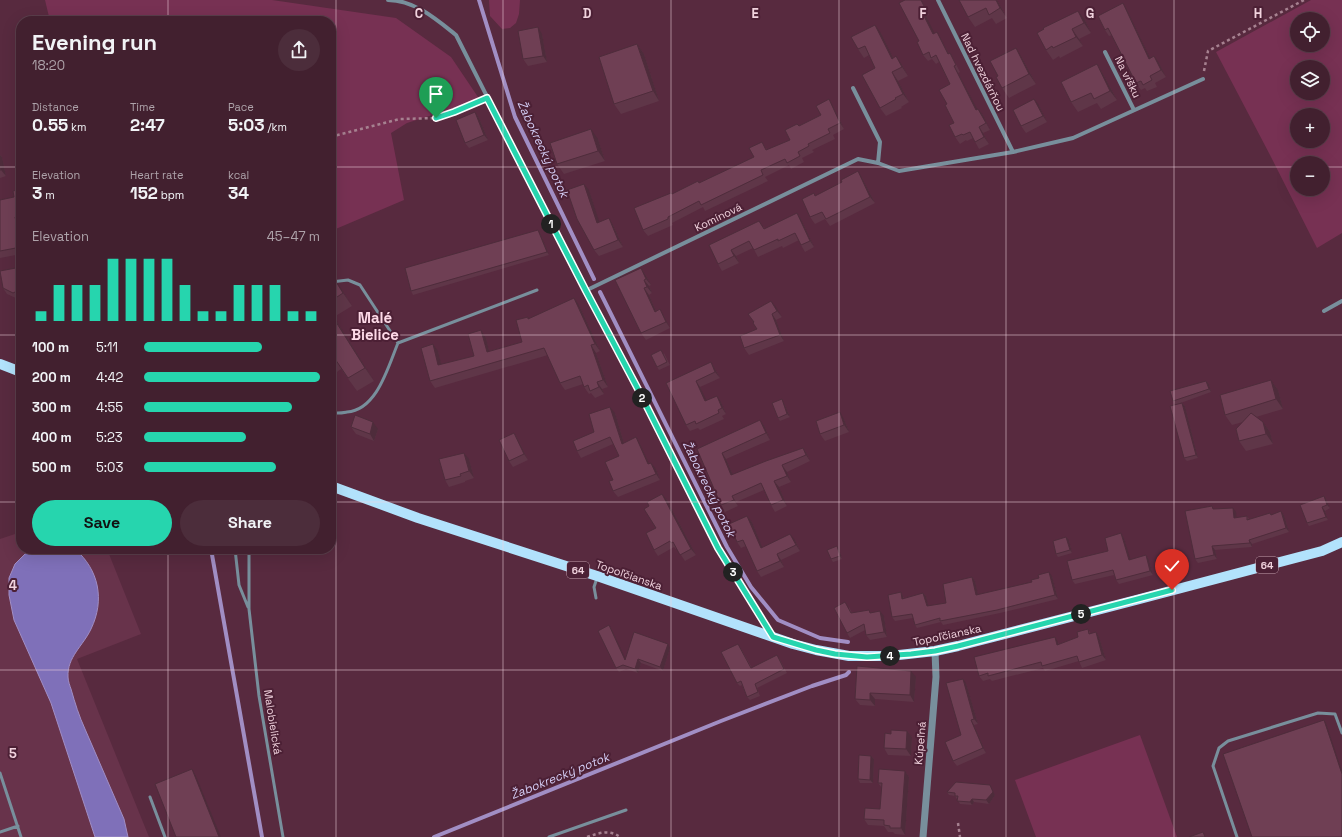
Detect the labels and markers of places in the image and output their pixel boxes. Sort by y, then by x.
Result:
pin [419,77,453,118]
pin: 1 [541,214,561,234]
pin: 2 [632,388,652,408]
pin [1155,549,1189,590]
pin: 3 [723,562,743,582]
pin: 5 [1071,604,1091,624]
pin: 4 [880,646,900,666]

